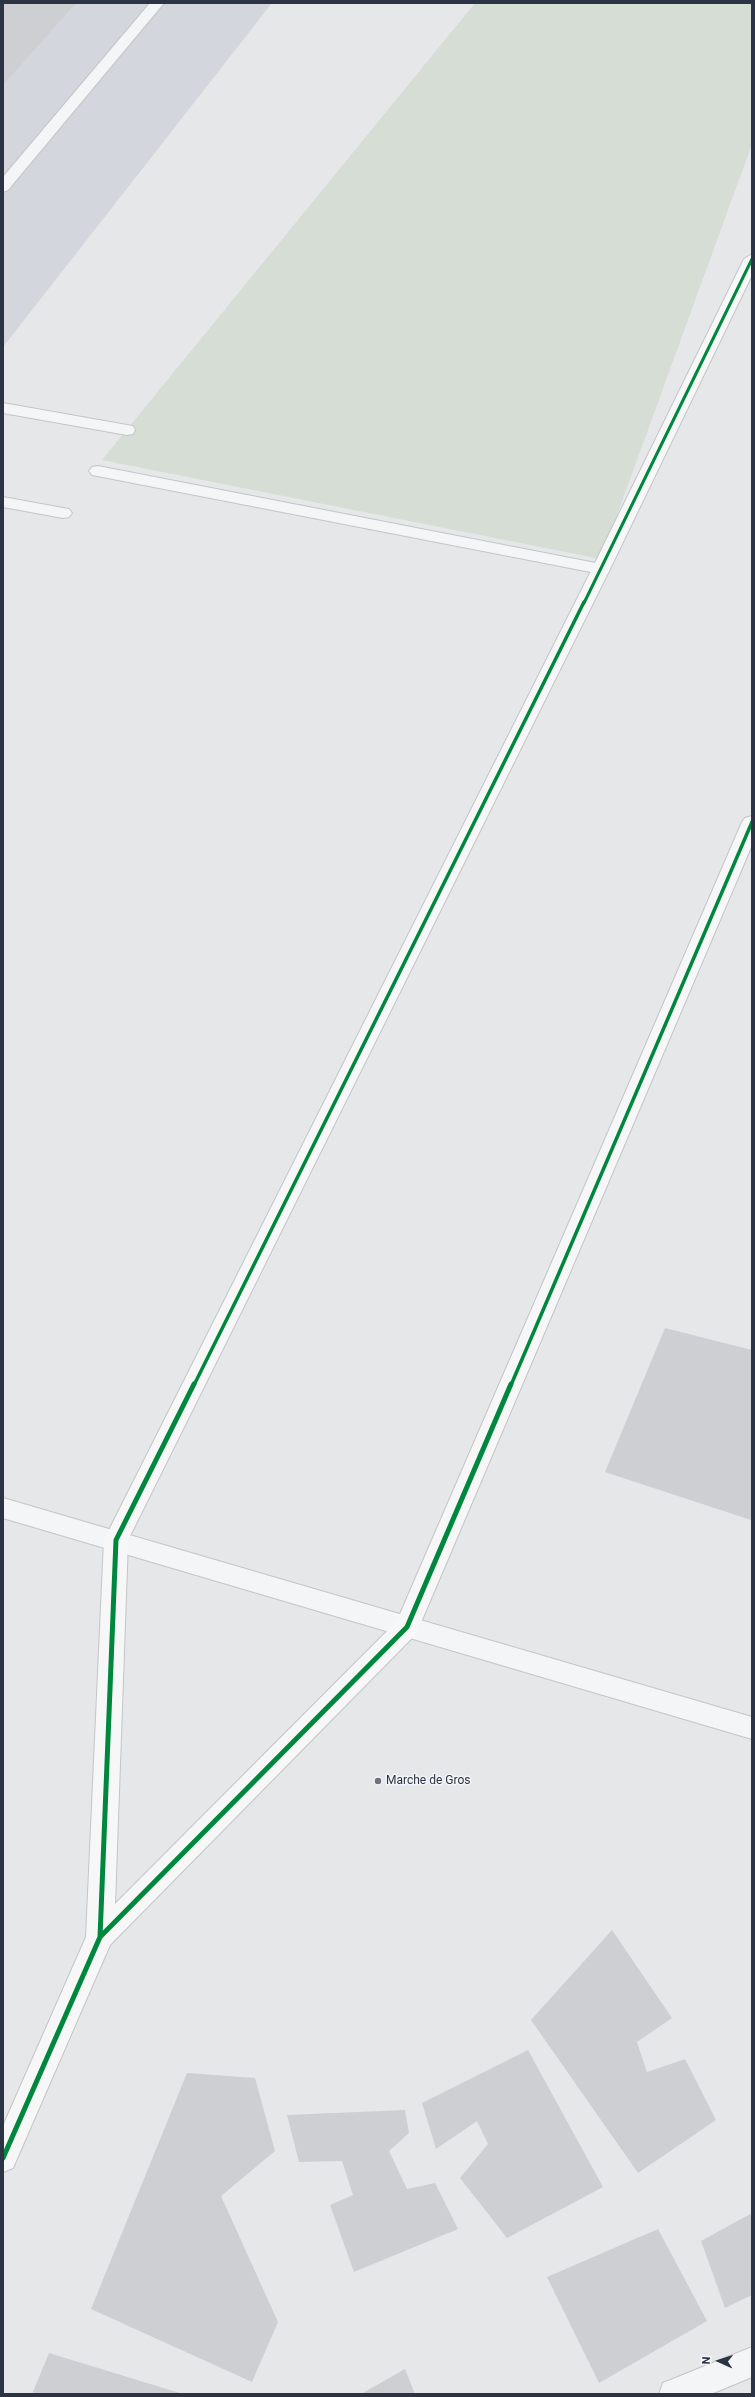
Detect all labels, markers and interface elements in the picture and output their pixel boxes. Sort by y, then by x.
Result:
place label: Marche de Gros [386,1774,470,1788]
marker: Marche de Gros [373,1776,383,1786]
north arrow [699,2341,739,2381]
text: N [700,2356,713,2365]

